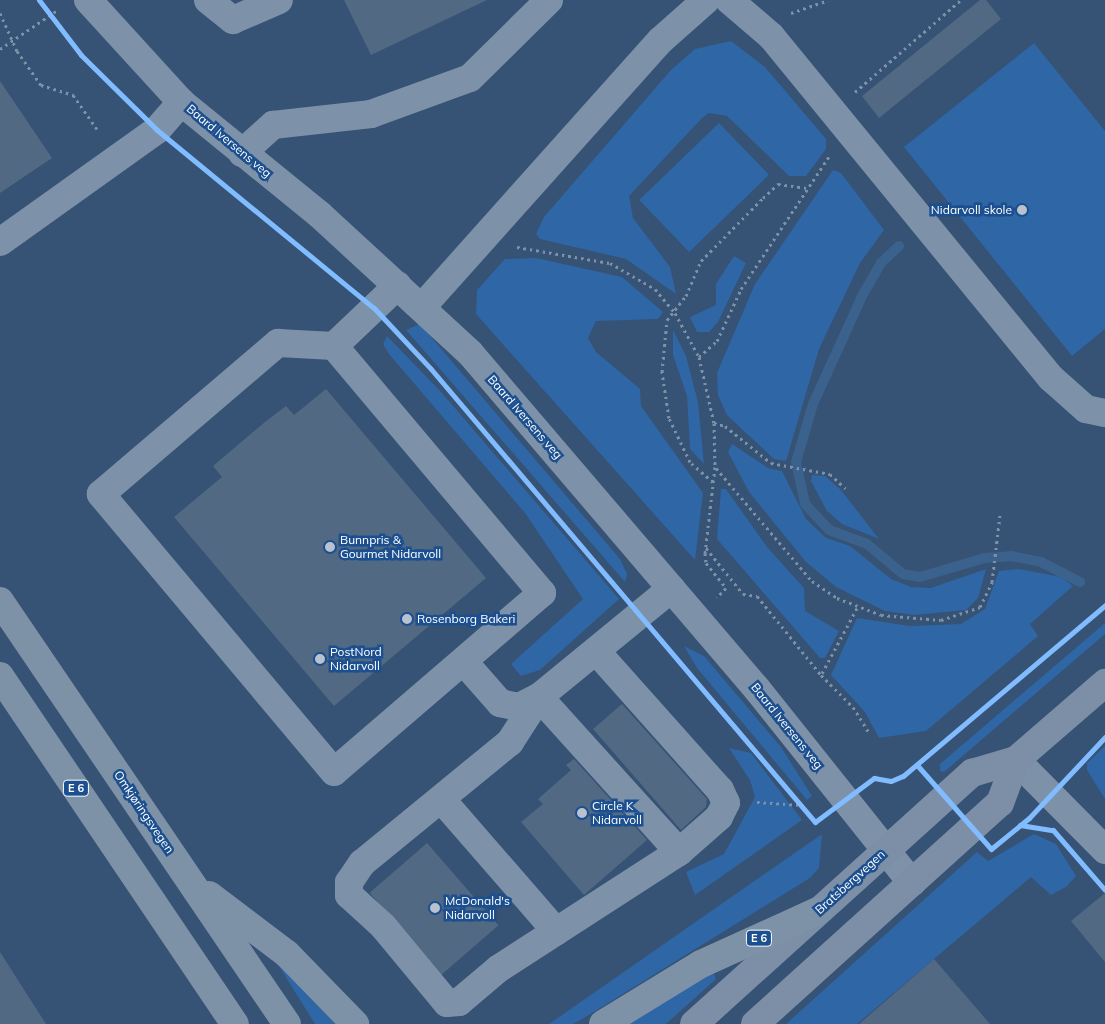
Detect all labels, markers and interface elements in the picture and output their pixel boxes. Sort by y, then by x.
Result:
street label: Baard Iversens veg [184,101,274,181]
place label: Nidarvoll skole [931,203,1012,217]
marker: Nidarvoll skole [1016,204,1028,216]
street label: Baard Iversens veg [485,372,565,462]
place label: Bunnpris & Gourmet Nidarvoll [340,533,441,561]
marker: Bunnpris & Gourmet Nidarvoll [324,541,336,553]
place label: Rosenborg Bakeri [417,612,515,626]
marker: Rosenborg Bakeri [401,613,413,625]
place label: PostNord Nidarvoll [330,645,382,673]
marker: PostNord Nidarvoll [314,653,326,665]
street label: Baard Iversens veg [748,680,826,772]
street label: Omkjøringsvegen [111,768,177,856]
road number: E 6 [62,780,90,796]
place label: Circle K Nidarvoll [592,799,642,827]
marker: Circle K Nidarvoll [576,807,588,819]
street label: Bratsbergvegen [812,847,888,917]
place label: McDonald's Nidarvoll [445,894,510,922]
marker: McDonald's Nidarvoll [429,902,441,914]
road number: E 6 [745,930,773,946]

